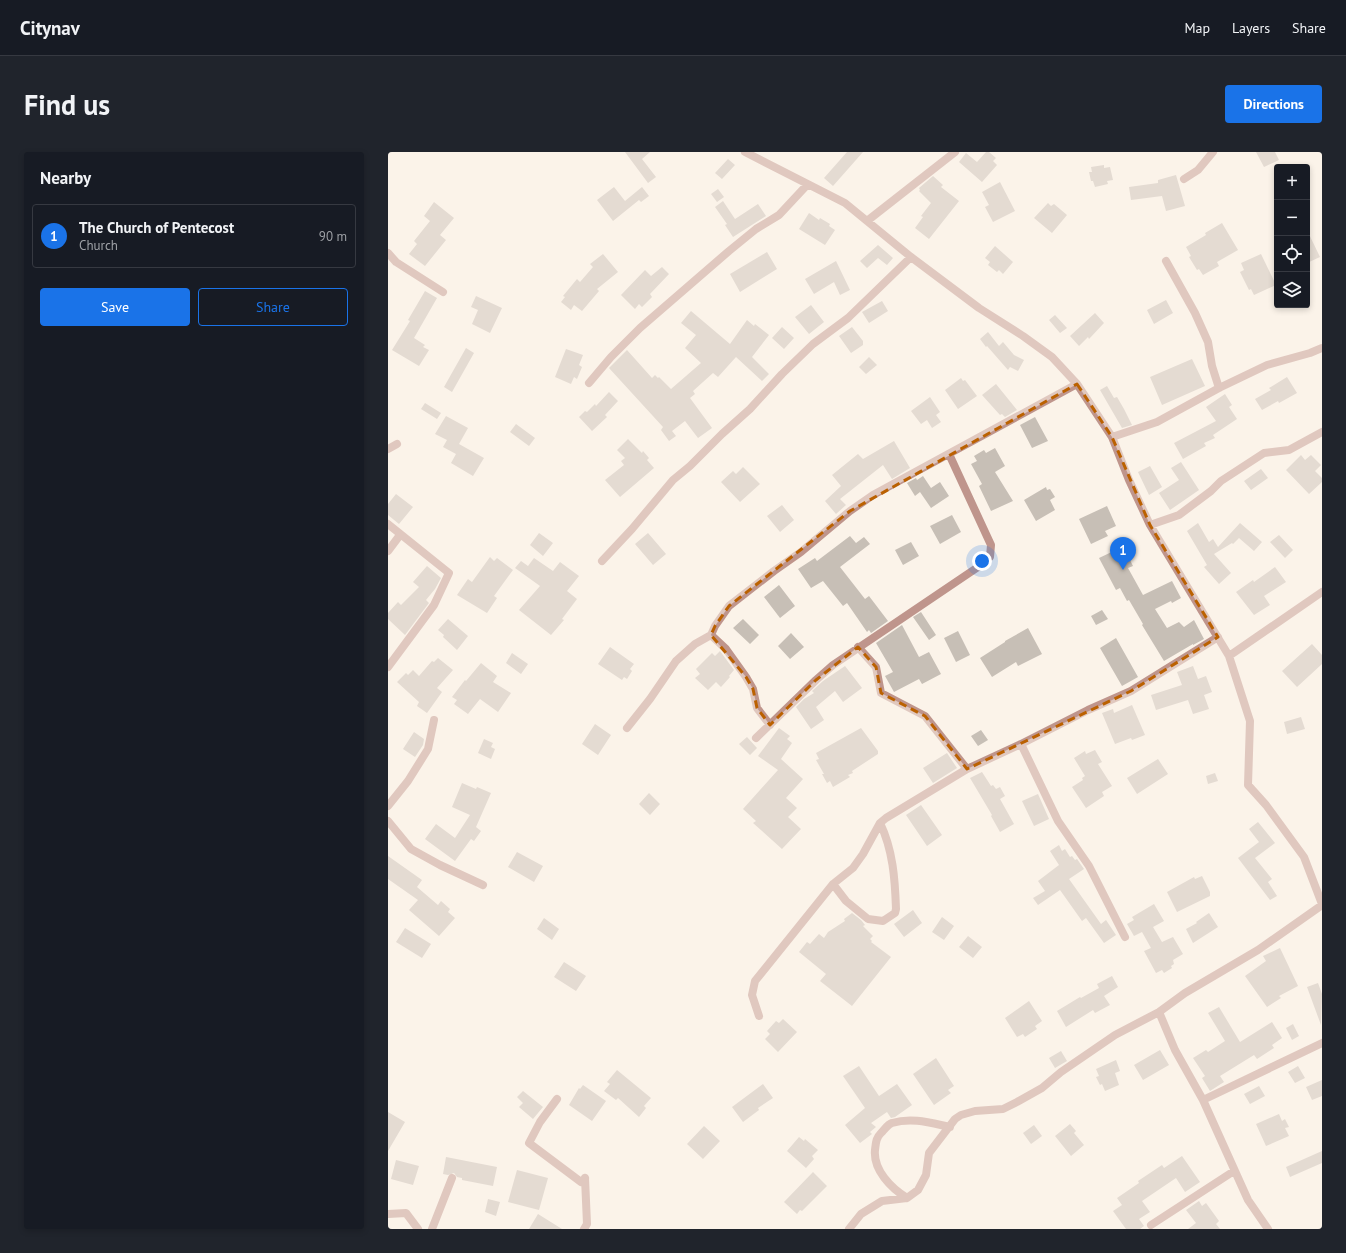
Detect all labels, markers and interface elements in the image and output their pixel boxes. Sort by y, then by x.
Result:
text: Citynav [20,16,80,40]
text: Map [1184,19,1210,37]
text: Layers [1232,19,1270,37]
text: Share [1292,19,1326,37]
button: Directions [1225,85,1322,123]
text: Find us [24,86,110,123]
map controls [1274,164,1310,308]
button: + [1274,164,1310,200]
text: Nearby [40,167,91,189]
button: − [1274,200,1310,236]
text: The Church of Pentecost [79,218,234,237]
text: 1 [50,228,58,245]
text: 90 m [319,228,347,245]
button: locate [1274,236,1310,272]
text: Church [79,237,118,254]
button: layers [1274,272,1310,308]
button: Save [40,288,190,326]
button: Share [198,288,348,326]
pin: 1 [1110,537,1136,570]
your location [972,551,992,571]

